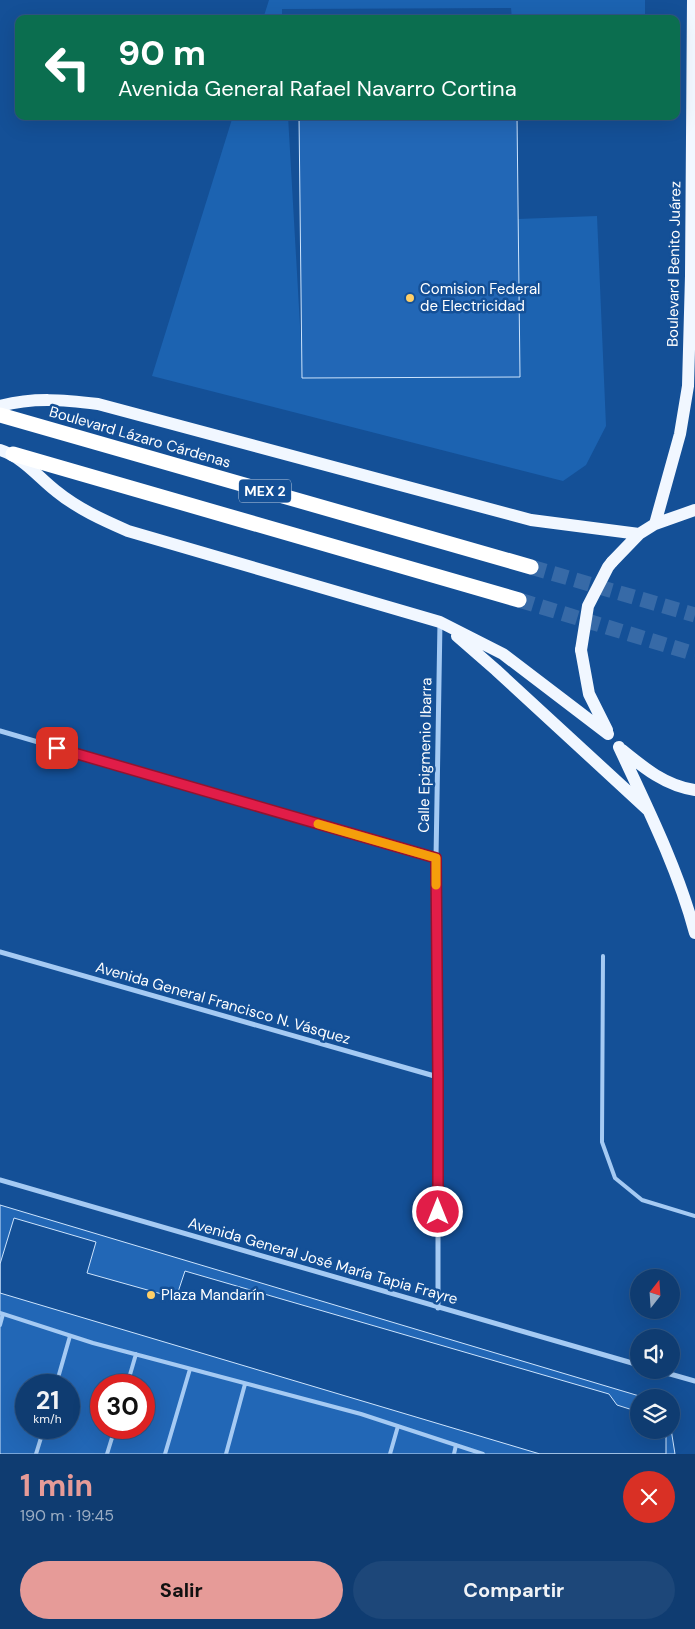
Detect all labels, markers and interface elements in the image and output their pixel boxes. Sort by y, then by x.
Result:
text: 90 m [118,30,206,76]
icon: left [35,35,100,100]
text: Avenida General Rafael Navarro Cortina [118,74,517,103]
street label: Boulevard Benito Juárez [663,181,685,347]
place label: Comision Federal de Electricidad [420,279,540,316]
marker: Comision Federal de Electricidad [404,292,416,304]
street label: Boulevard Lázaro Cárdenas [47,401,233,473]
road number: MEX 2 [239,480,291,502]
street label: Calle Epigmenio Ibarra [414,677,436,833]
pin [36,727,78,769]
icon: arrive [43,734,71,762]
street label: Avenida General Francisco N. Vásquez [93,957,353,1049]
position arrow [411,1185,463,1237]
street label: Avenida General José María Tapia Frayre [186,1213,460,1309]
north arrow [630,1269,680,1319]
map controls [630,1269,680,1439]
place label: Plaza Mandarín [161,1285,265,1305]
marker: Plaza Mandarín [145,1289,157,1301]
button: sound [630,1329,680,1379]
speed limit sign: 30 [90,1374,155,1439]
text: 21 [36,1384,59,1417]
button: layers [630,1389,680,1439]
text: km/h [33,1411,62,1427]
text: 1 min [20,1466,93,1505]
button: close [623,1471,675,1523]
text: 190 m · 19:45 [20,1505,114,1526]
button: Salir [20,1561,343,1619]
button: Compartir [353,1561,675,1619]

